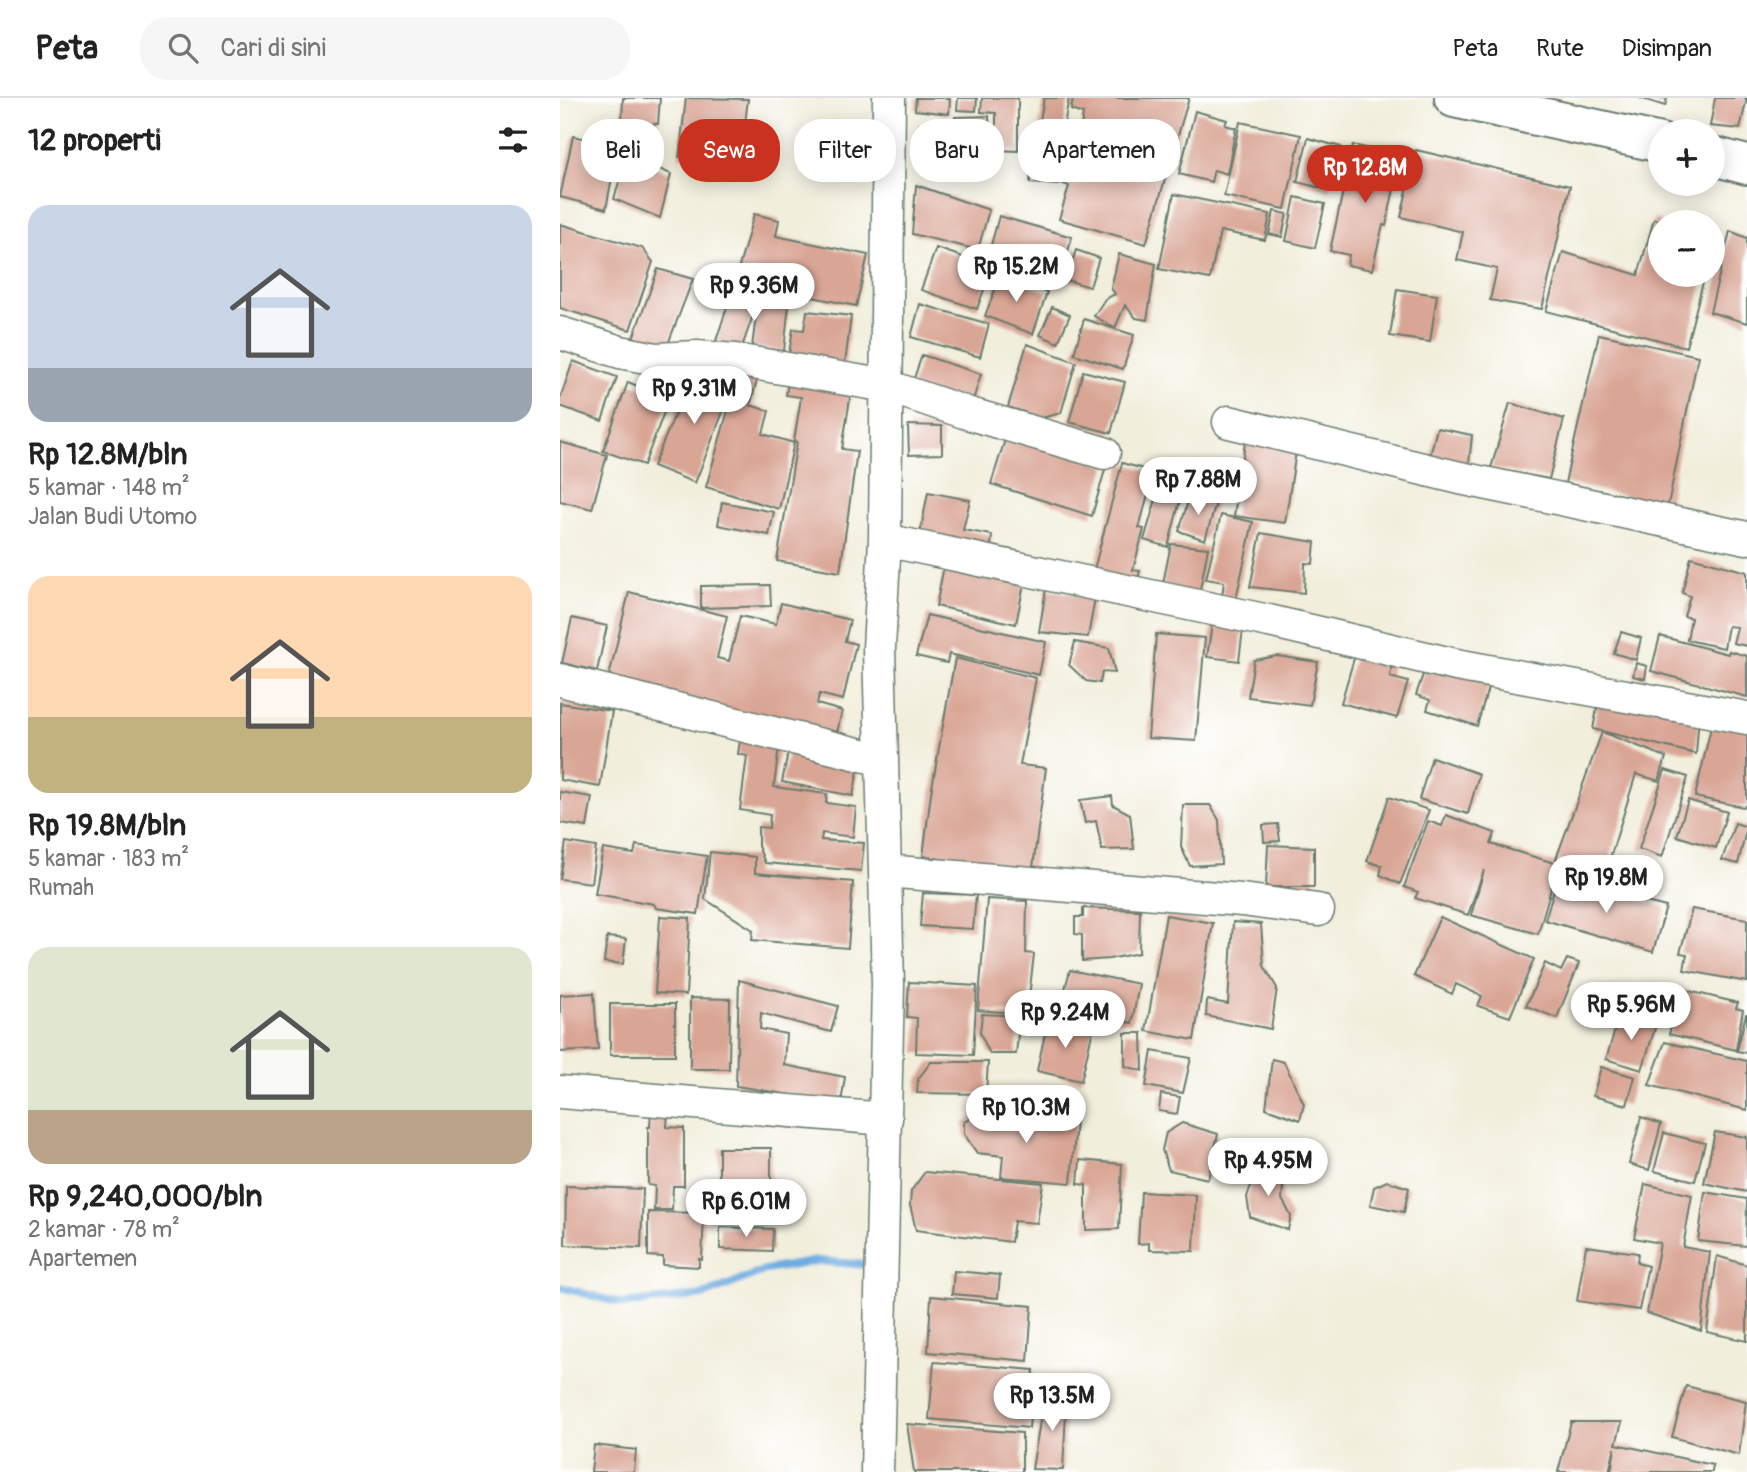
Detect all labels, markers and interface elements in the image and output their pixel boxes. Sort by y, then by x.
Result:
search box [140,17,630,80]
text: Peta [35,28,98,69]
icon: search [164,29,202,67]
text: Cari di sini [220,32,326,64]
text: Peta [1452,34,1498,63]
text: Rute [1536,34,1584,63]
text: Disimpan [1622,34,1712,63]
chip: Beli [581,119,664,182]
chip: Sewa [678,119,780,182]
chip: Filter [794,119,896,182]
chip: Baru [910,119,1004,182]
chip: Apartemen [1018,119,1180,182]
map controls [1648,119,1725,287]
button: + [1648,119,1725,196]
icon: filters [494,121,532,159]
text: 12 properti [28,122,161,159]
pin: Rp 12.8M [1293,146,1437,205]
text: Rp 12.8M [1323,153,1407,182]
button: − [1648,210,1725,287]
pin: Rp 15.2M [944,244,1088,304]
icon: home [217,250,343,376]
text: Rp 15.2M [973,252,1059,281]
pin: Rp 9.36M [682,264,826,323]
text: Rp 9.36M [710,271,798,300]
pin: Rp 9.31M [622,366,766,426]
text: Rp 9.31M [652,374,736,403]
text: Rp 12.8M/bln [28,436,187,473]
pin: Rp 7.88M [1126,458,1270,517]
text: Rp 7.88M [1155,465,1241,494]
text: 5 kamar · 148 m² [28,473,190,502]
text: Jalan Budi Utomo [28,502,197,531]
icon: home [217,621,343,747]
text: Rp 19.8M/bln [28,807,186,844]
text: 5 kamar · 183 m² [28,844,189,873]
pin: Rp 19.8M [1534,856,1678,915]
text: Rp 19.8M [1564,863,1648,892]
text: Rumah [28,873,94,902]
pin: Rp 5.96M [1559,982,1703,1042]
pin: Rp 9.24M [993,990,1137,1050]
text: Rp 5.96M [1587,990,1675,1019]
icon: home [217,992,343,1118]
text: Rp 9.24M [1021,998,1109,1027]
pin: Rp 10.3M [954,1086,1098,1145]
text: Rp 10.3M [982,1093,1070,1122]
pin: Rp 4.95M [1196,1138,1340,1198]
text: Rp 4.95M [1224,1146,1312,1175]
text: Rp 9,240,000/bln [28,1178,262,1215]
pin: Rp 6.01M [674,1180,818,1239]
text: Rp 6.01M [702,1187,790,1216]
text: 2 kamar · 78 m² [28,1215,180,1244]
text: Apartemen [28,1244,137,1273]
pin: Rp 13.5M [980,1374,1124,1433]
text: Rp 13.5M [1009,1381,1095,1410]

